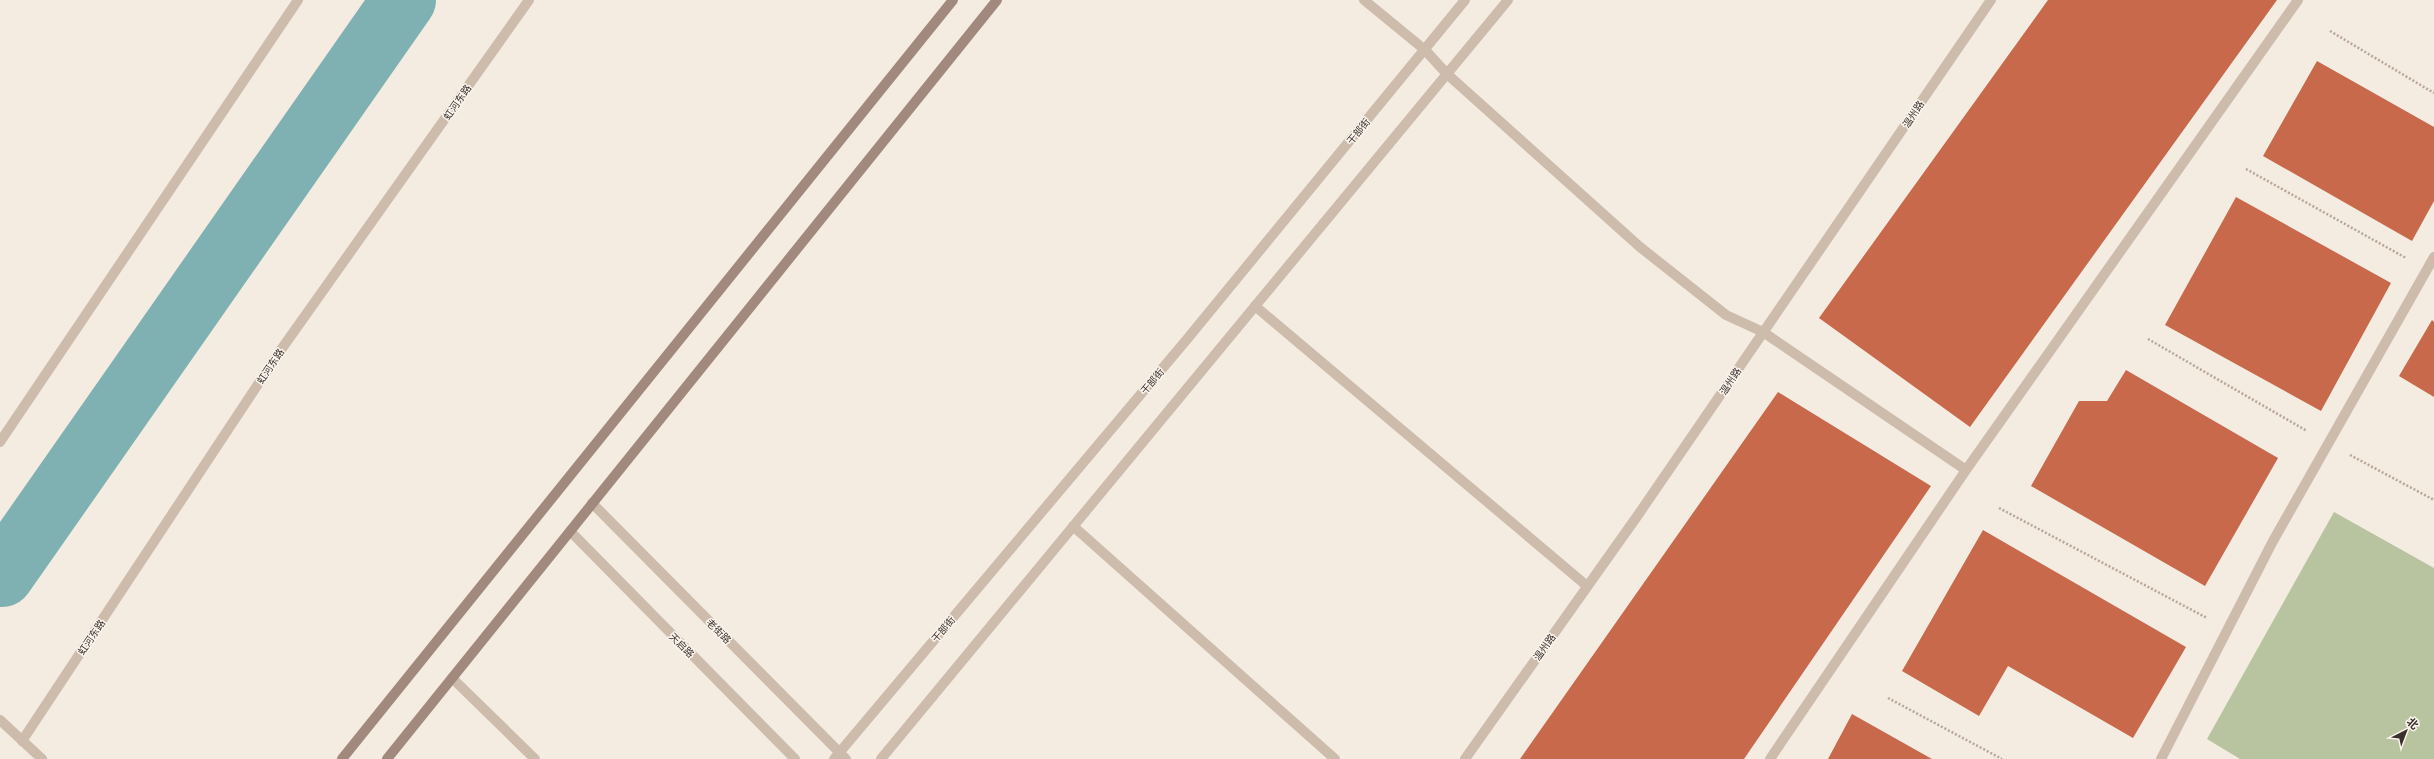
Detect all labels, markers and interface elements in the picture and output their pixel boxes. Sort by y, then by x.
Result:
street label: 虹河东路 [441,82,473,122]
street label: 温州路 [1900,98,1926,130]
street label: 干部街 [1344,116,1372,146]
street label: 虹河东路 [254,346,286,386]
street label: 温州路 [1717,365,1743,397]
street label: 干部街 [1138,366,1166,396]
street label: 干部街 [929,614,957,644]
street label: 老街路 [704,616,734,646]
street label: 虹河东路 [75,617,107,657]
street label: 天启路 [667,630,697,660]
street label: 温州路 [1530,631,1558,663]
north arrow [2386,711,2426,751]
text: 北 [2405,715,2421,732]

